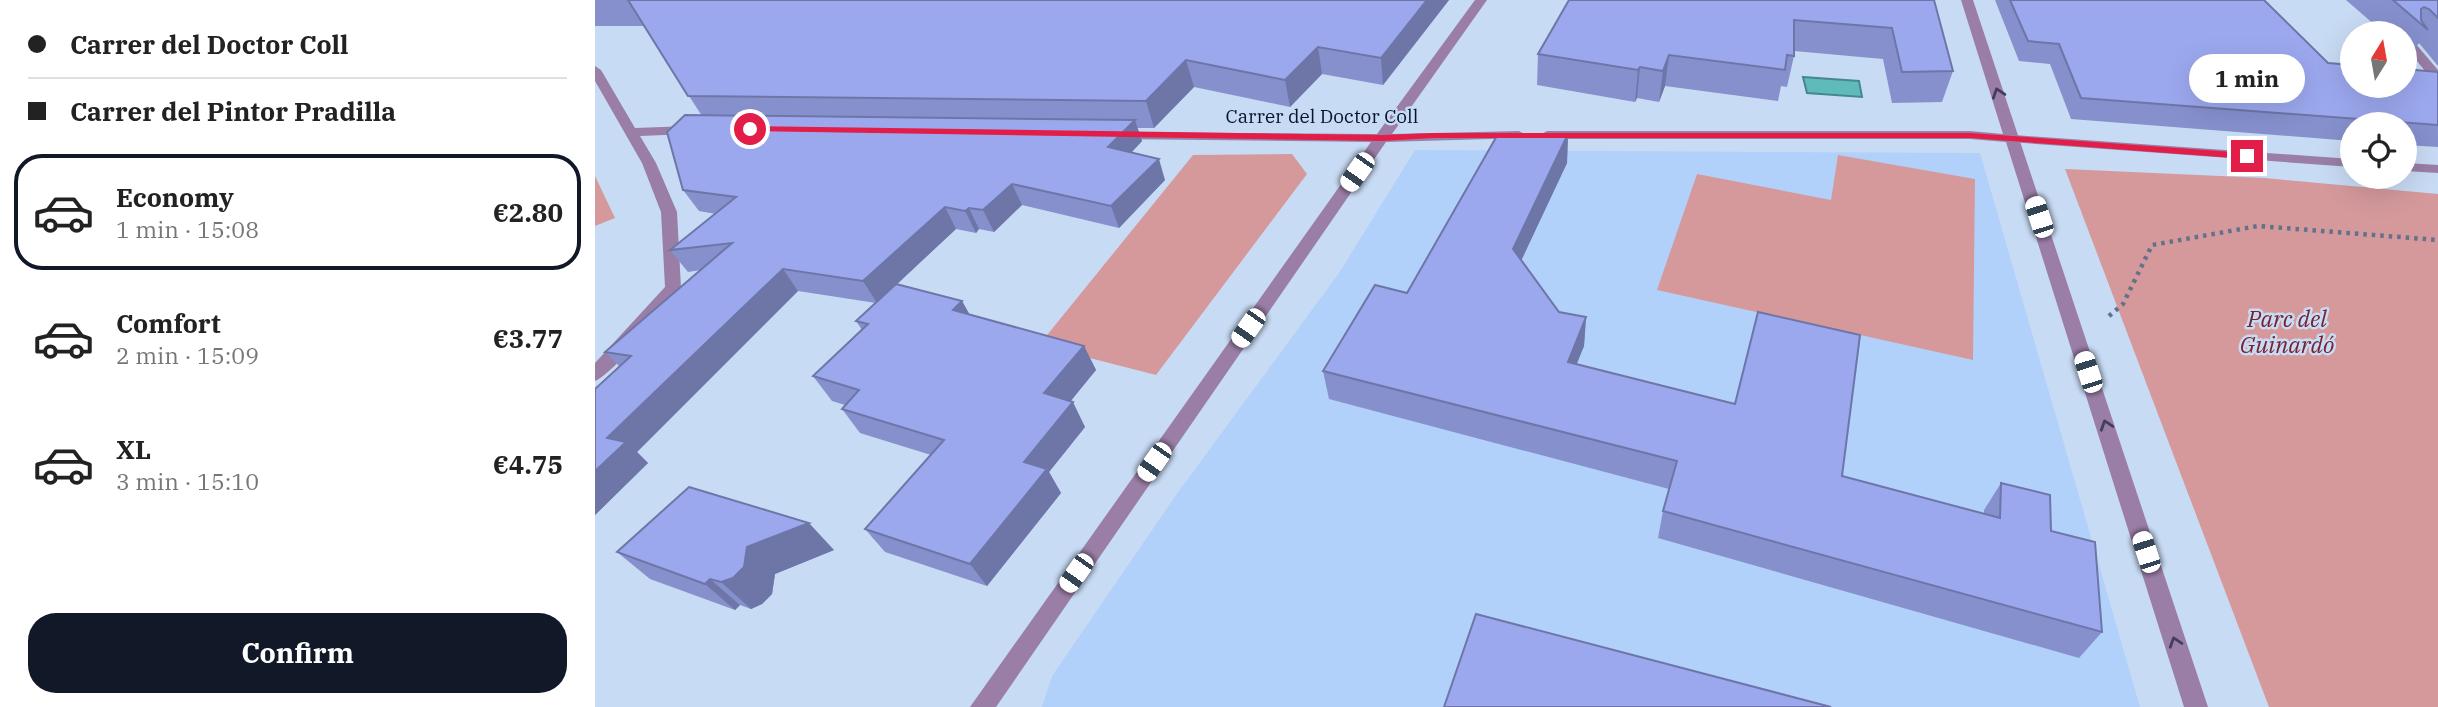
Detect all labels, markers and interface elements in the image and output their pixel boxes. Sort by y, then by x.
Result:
north arrow [2340,21,2417,98]
map controls [2340,21,2417,189]
text: Carrer del Doctor Coll [70,27,348,61]
callout: 1 min [2189,54,2305,104]
text: 1 min [2215,63,2279,93]
one-way arrow [1991,87,2006,99]
text: Carrer del Pintor Pradilla [70,94,396,128]
street label: Carrer del Doctor Coll [1226,104,1419,128]
button: locate [2340,112,2417,189]
route start [734,113,766,145]
route end [2231,140,2263,172]
car [1337,149,1378,195]
text: Economy [116,180,234,214]
icon: car [32,181,95,244]
car [2023,194,2056,240]
text: €2.80 [493,195,563,229]
text: 1 min · 15:08 [116,214,259,244]
park label: Parc del Guinardó [2240,303,2334,359]
car [1228,305,1269,351]
text: Comfort [116,306,221,340]
icon: car [32,307,95,370]
text: €3.77 [493,321,563,355]
text: 2 min · 15:09 [116,340,259,370]
car [2072,349,2105,395]
one-way arrow [2099,420,2114,432]
text: XL [116,432,151,466]
icon: car [32,433,95,496]
car [1134,439,1175,485]
text: €4.75 [493,447,563,481]
text: 3 min · 15:10 [116,466,259,496]
car [2130,529,2163,575]
car [1056,550,1097,596]
button: Confirm [28,613,567,693]
one-way arrow [2169,636,2184,648]

